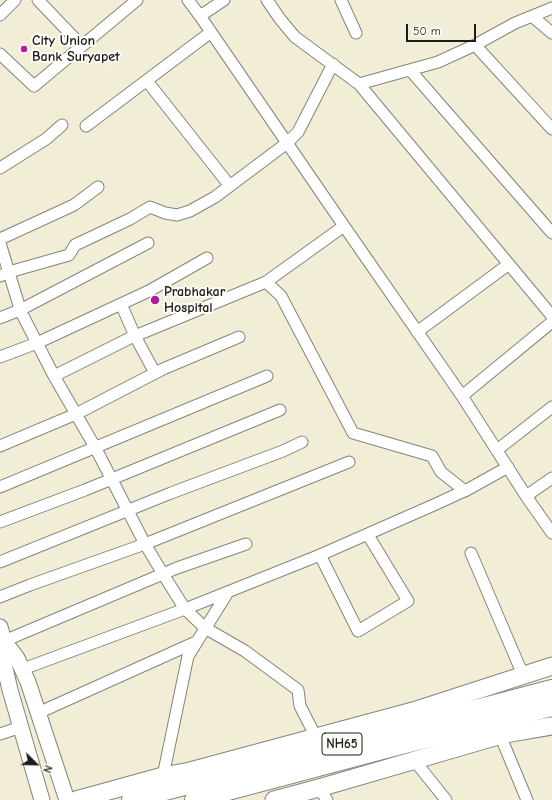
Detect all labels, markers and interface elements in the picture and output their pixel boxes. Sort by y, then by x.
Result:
scale bar [408,16,478,42]
text: 50 m [413,24,441,38]
place label: City Union Bank Suryapet [32,33,120,66]
marker: City Union Bank Suryapet [19,44,29,54]
place label: Prabhakar Hospital [164,284,225,316]
marker: Prabhakar Hospital [149,294,161,306]
road number: NH65 [322,733,362,755]
north arrow [16,744,56,784]
text: N [40,763,55,775]

